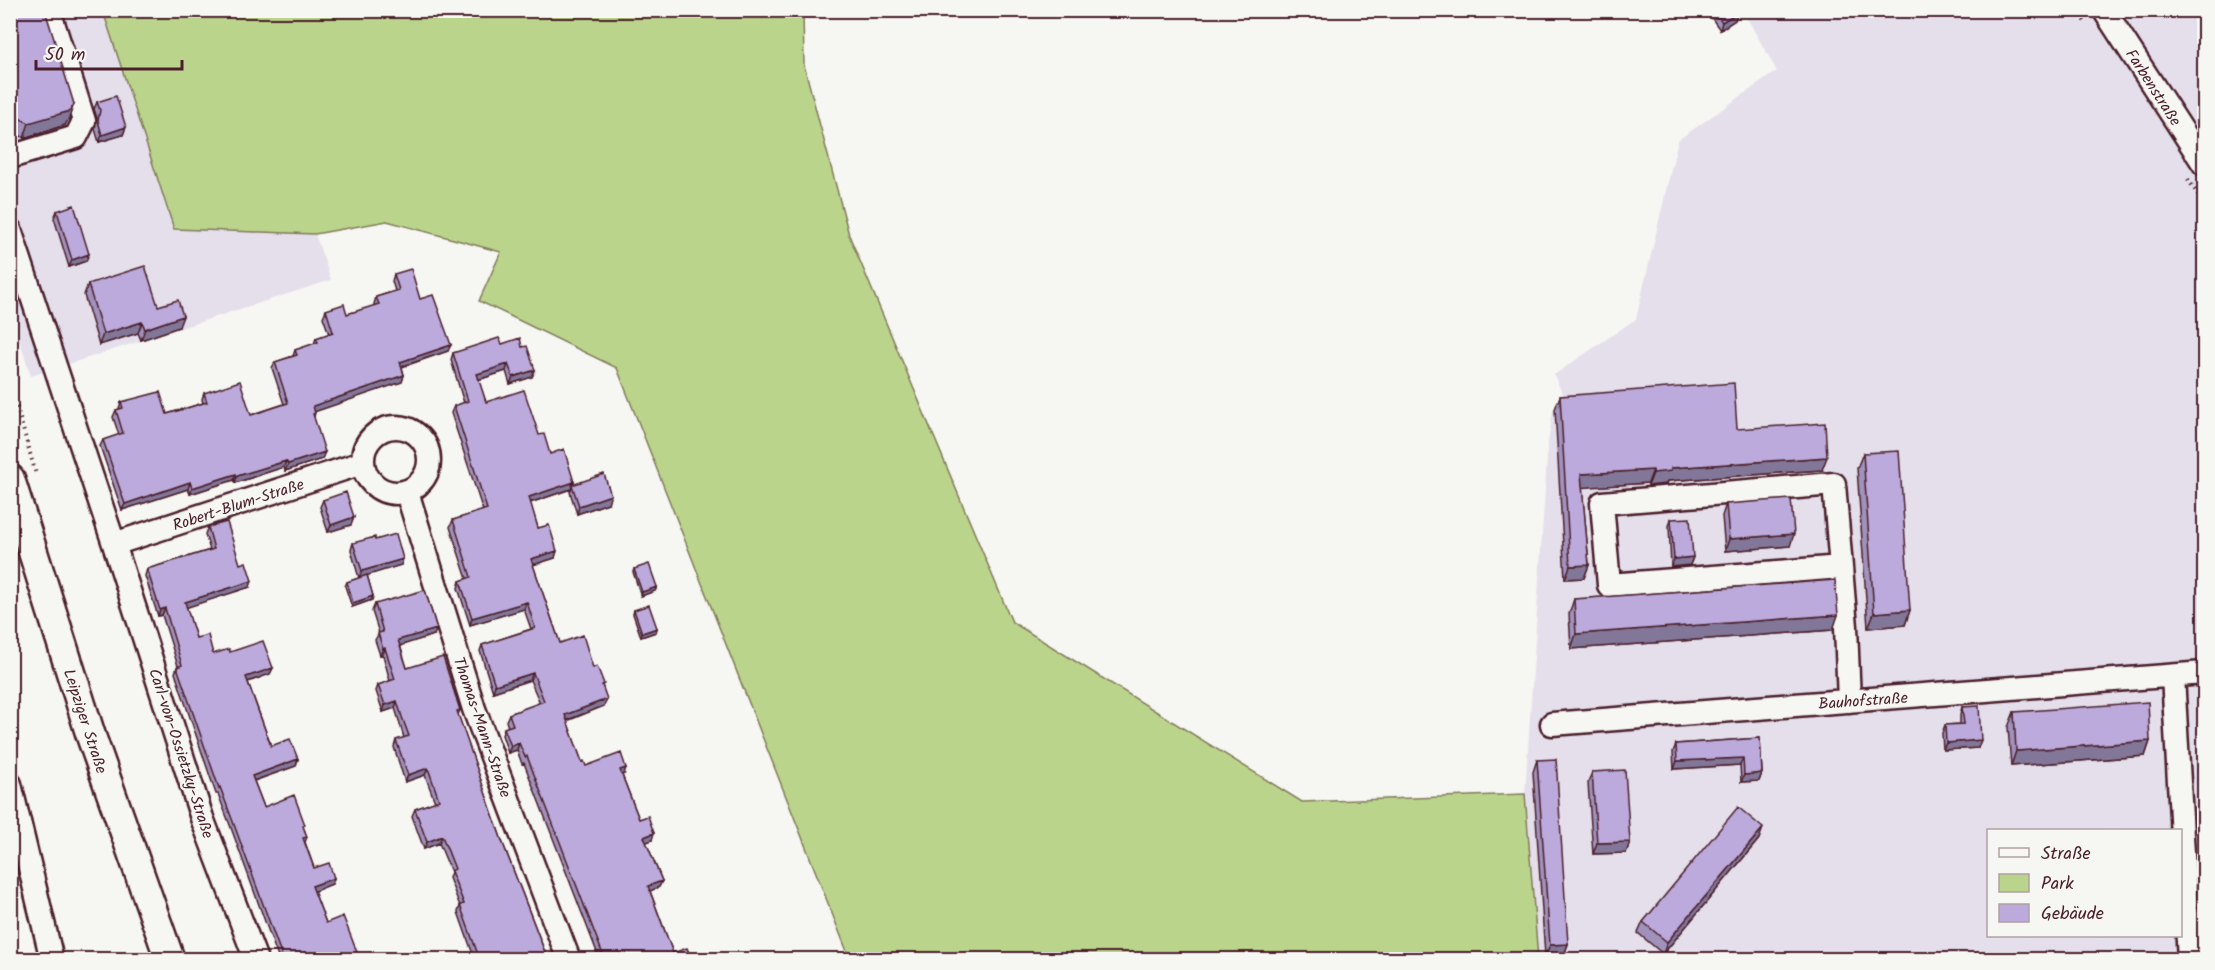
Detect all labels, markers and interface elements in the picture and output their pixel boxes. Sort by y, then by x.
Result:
scale bar [36,33,182,71]
text: 50 m [45,41,85,70]
street label: Farbenstraße [2118,44,2187,131]
street label: Robert-Blum-Straße [169,472,307,538]
street label: Thomas-Mann-Straße [446,654,517,801]
street label: Carl-von-Ossietzky-Straße [141,665,220,842]
street label: Leipziger Straße [56,666,113,777]
street label: Bauhofstraße [1818,686,1909,717]
legend [1987,829,2182,937]
text: Straße [2041,840,2091,869]
text: Park [2041,870,2074,899]
text: Gebäude [2041,900,2104,929]

